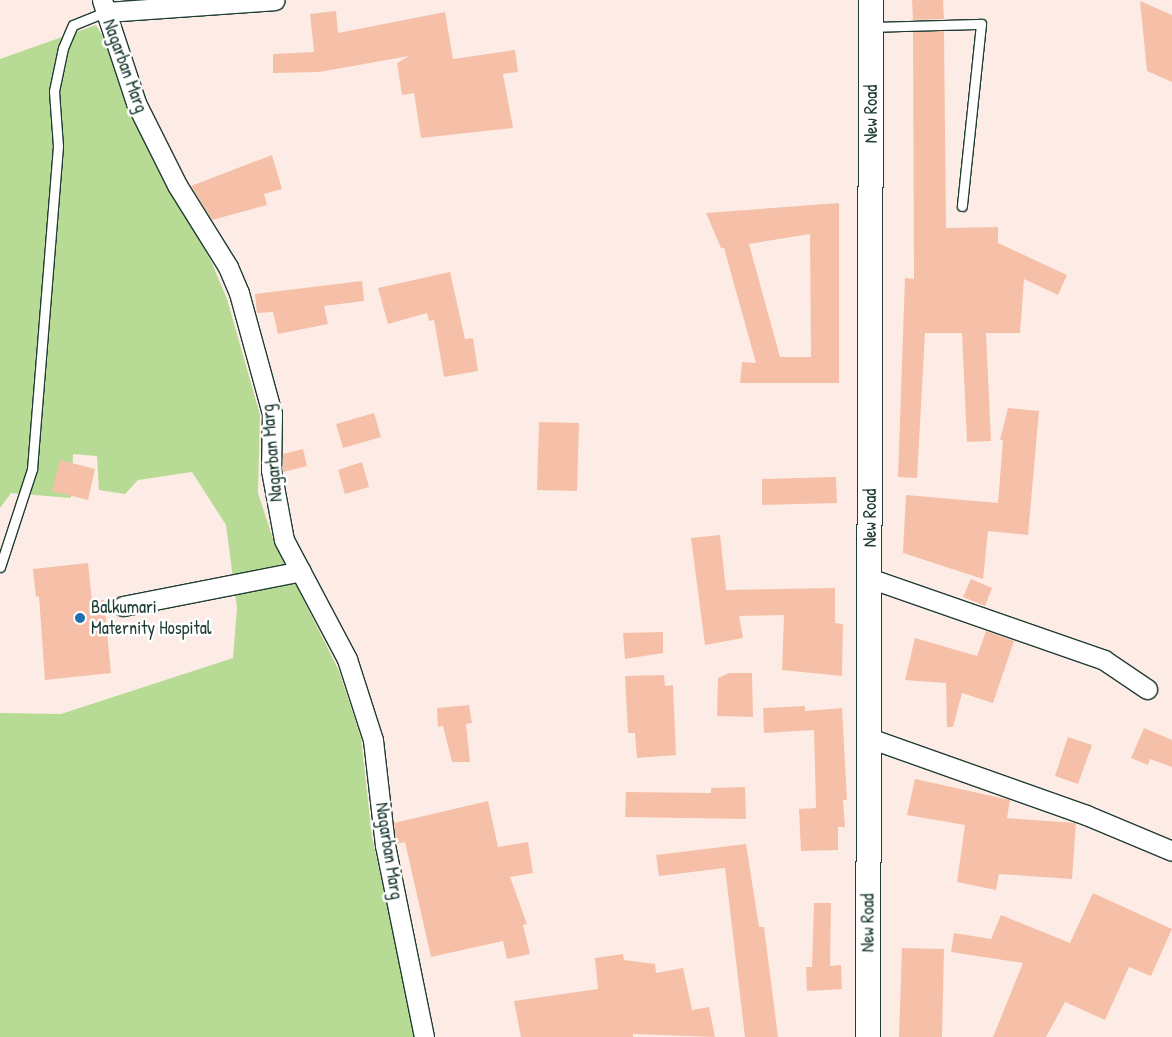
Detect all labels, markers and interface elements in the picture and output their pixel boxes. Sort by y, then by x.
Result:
street label: Nagarban Marg [98,16,152,116]
street label: New Road [860,85,882,143]
street label: Nagarban Marg [257,403,287,503]
street label: New Road [859,489,881,547]
place label: Balkumari Maternity Hospital [91,597,212,640]
marker: Balkumari Maternity Hospital [73,611,87,625]
street label: Nagarban Marg [371,801,407,901]
street label: New Road [857,894,879,952]

